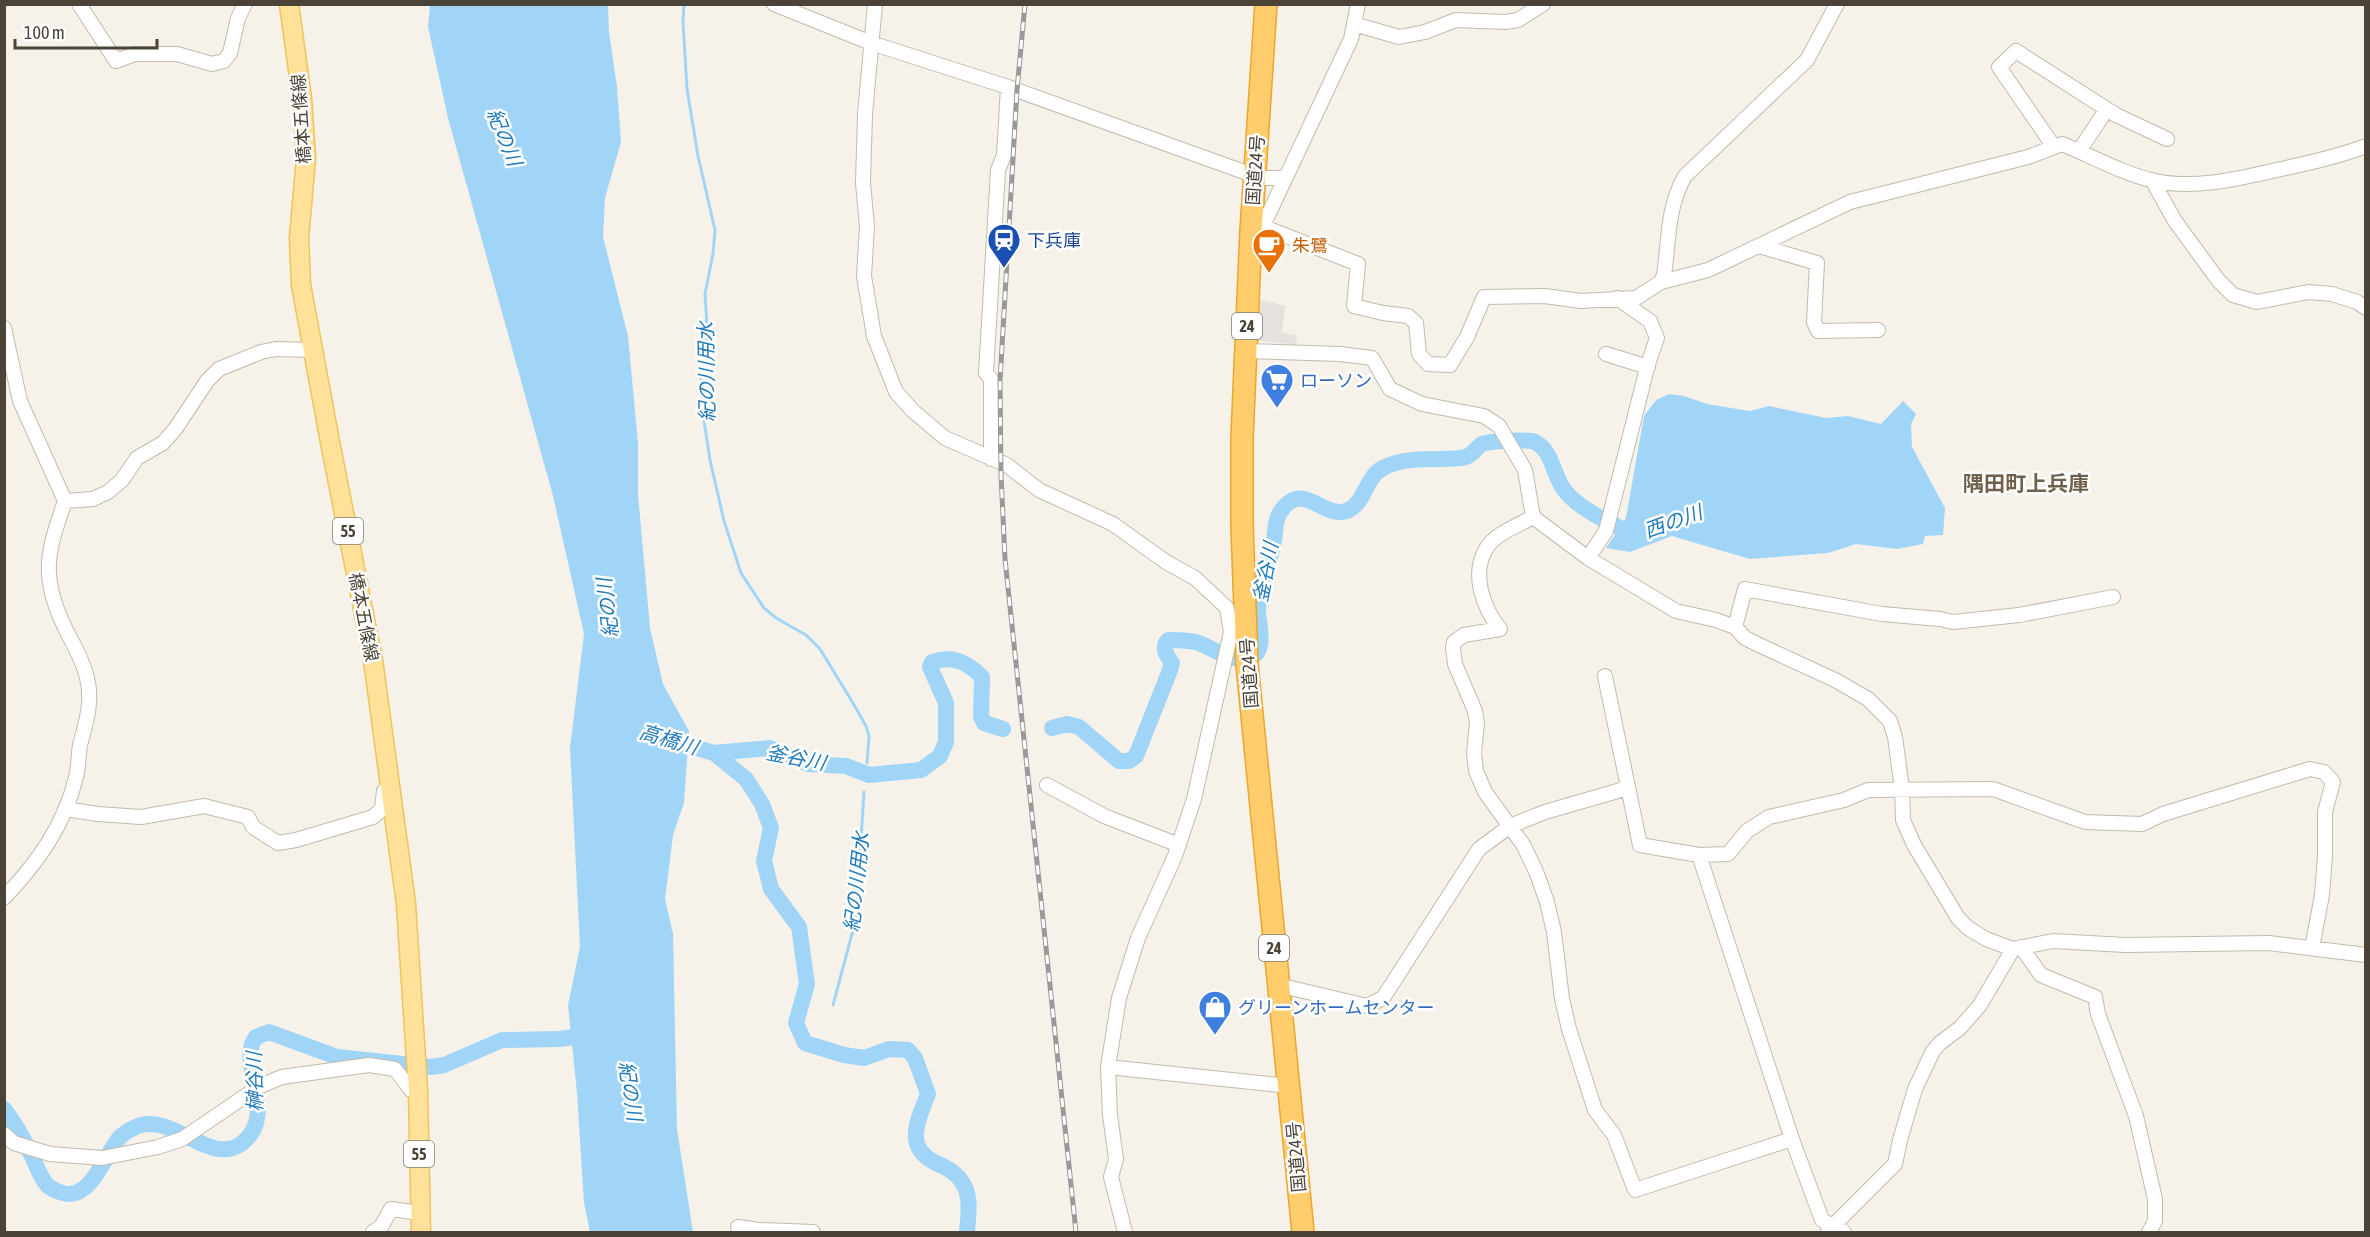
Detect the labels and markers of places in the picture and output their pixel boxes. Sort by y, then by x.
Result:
station icon: 下兵庫 [986,222,1022,269]
cafe icon: 朱鷺 [1251,227,1287,274]
place label: 下兵庫 [1027,230,1081,251]
place label: 朱鷺 [1292,235,1328,256]
supermarket icon: ローソン [1259,362,1295,409]
place label: ローソン [1300,370,1372,391]
shop icon: グリーンホームセンター [1197,989,1233,1036]
place label: グリーンホームセンター [1238,997,1435,1018]

